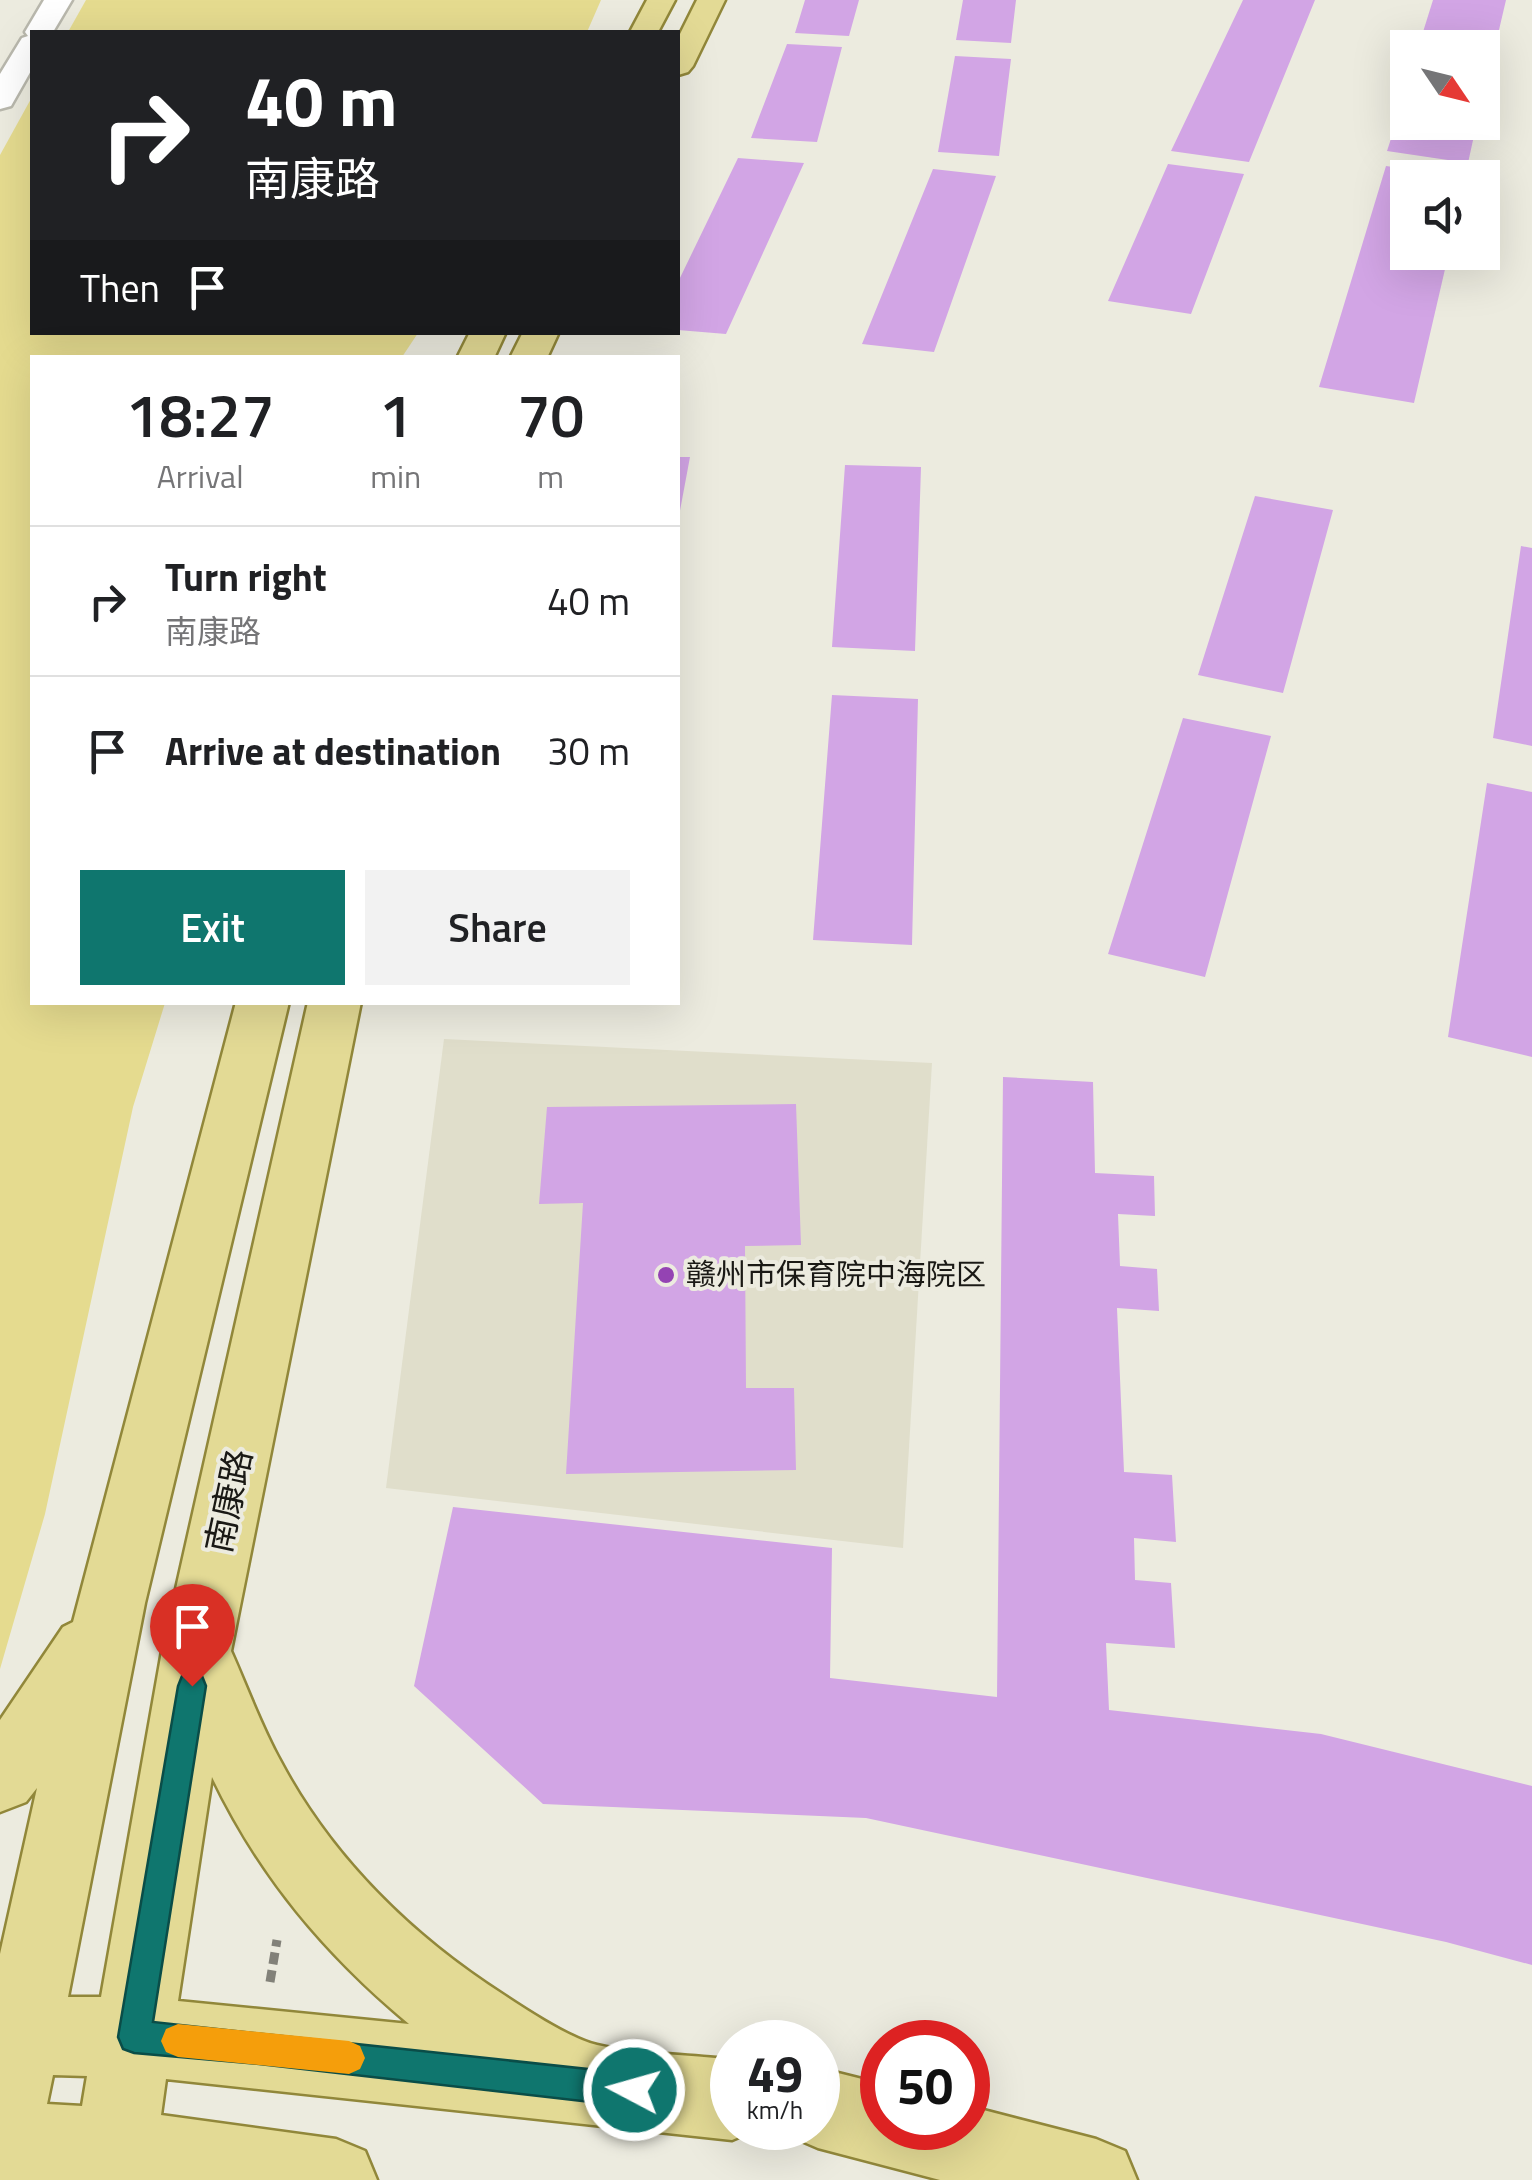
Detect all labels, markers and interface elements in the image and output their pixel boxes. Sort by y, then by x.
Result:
north arrow [1390,30,1500,140]
map controls [1390,30,1500,270]
text: 40 m [245,47,398,153]
icon: right [80,70,210,200]
text: 南康路 [245,144,380,212]
button: sound [1390,160,1500,270]
text: Then [80,259,160,317]
icon: arrive [180,260,235,315]
text: 18:27 [126,369,275,460]
text: 1 [379,369,413,460]
text: 70 [517,369,584,460]
text: Arrival [157,452,244,500]
text: min [370,452,421,500]
text: m [537,452,564,500]
text: Turn right [165,548,327,606]
text: 40 m [547,572,630,630]
icon: right [80,574,135,629]
text: 南康路 [165,607,261,655]
text: Arrive at destination [165,722,501,780]
text: 30 m [547,722,630,780]
icon: arrive [80,724,135,779]
button: Exit [80,870,345,985]
button: Share [365,870,630,985]
place label: 赣州市保育院中海院区 [686,1251,986,1297]
marker: 赣州市保育院中海院区 [655,1264,677,1286]
street label: 南康路 [191,1444,265,1558]
pin [150,1584,235,1687]
icon: arrive [165,1599,220,1654]
speed limit sign: 50 [860,2020,990,2150]
text: 49 [747,2035,803,2111]
position arrow [582,2038,686,2142]
text: km/h [747,2091,803,2129]

